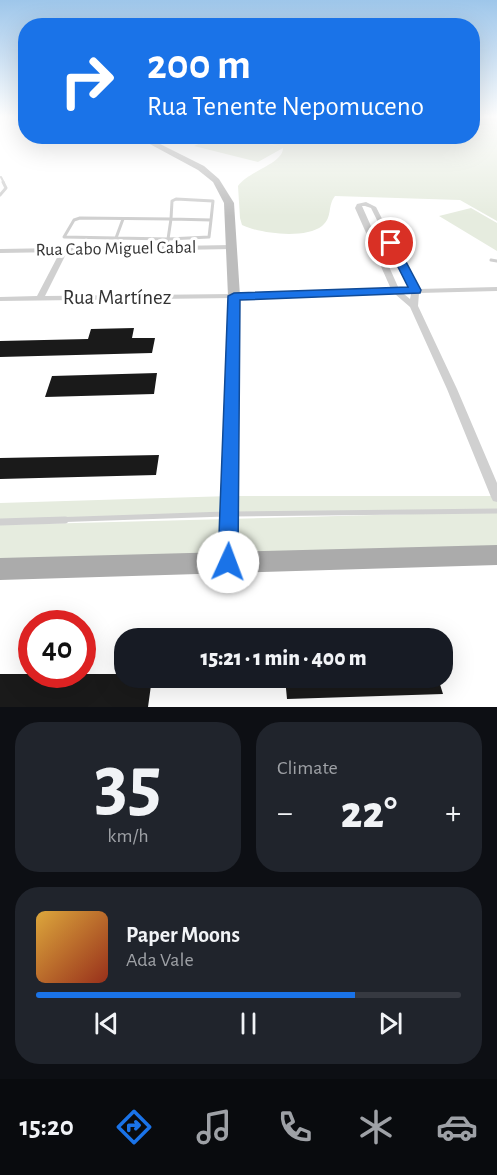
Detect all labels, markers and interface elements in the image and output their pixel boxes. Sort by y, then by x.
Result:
icon: right [48,42,126,120]
text: 200 m [147,44,251,86]
text: Rua Tenente Nepomuceno [147,93,424,120]
pin [365,217,416,268]
icon: arrive [374,226,407,259]
street label: Rua Cabo Miguel Cabal [35,239,197,259]
street label: Rua Martínez [63,287,171,308]
position arrow [196,530,260,594]
speed limit sign: 40 [18,610,96,688]
text: 15:21 · 1 min · 400 m [200,647,367,669]
text: 35 [94,746,162,824]
text: Climate [277,758,338,778]
text: 22° [341,791,397,836]
text: − [277,797,293,830]
text: + [445,797,461,830]
text: km/h [107,826,149,846]
text: Paper Moons [126,924,240,946]
text: Ada Vale [126,950,194,970]
icon: previous [90,1007,123,1040]
icon: pause [232,1007,265,1040]
icon: next [374,1007,407,1040]
icon: directions [113,1106,155,1148]
icon: music [193,1106,235,1148]
icon: phone [274,1106,316,1148]
icon: climate [355,1106,397,1148]
icon: car [436,1106,478,1148]
text: 15:20 [19,1113,74,1140]

